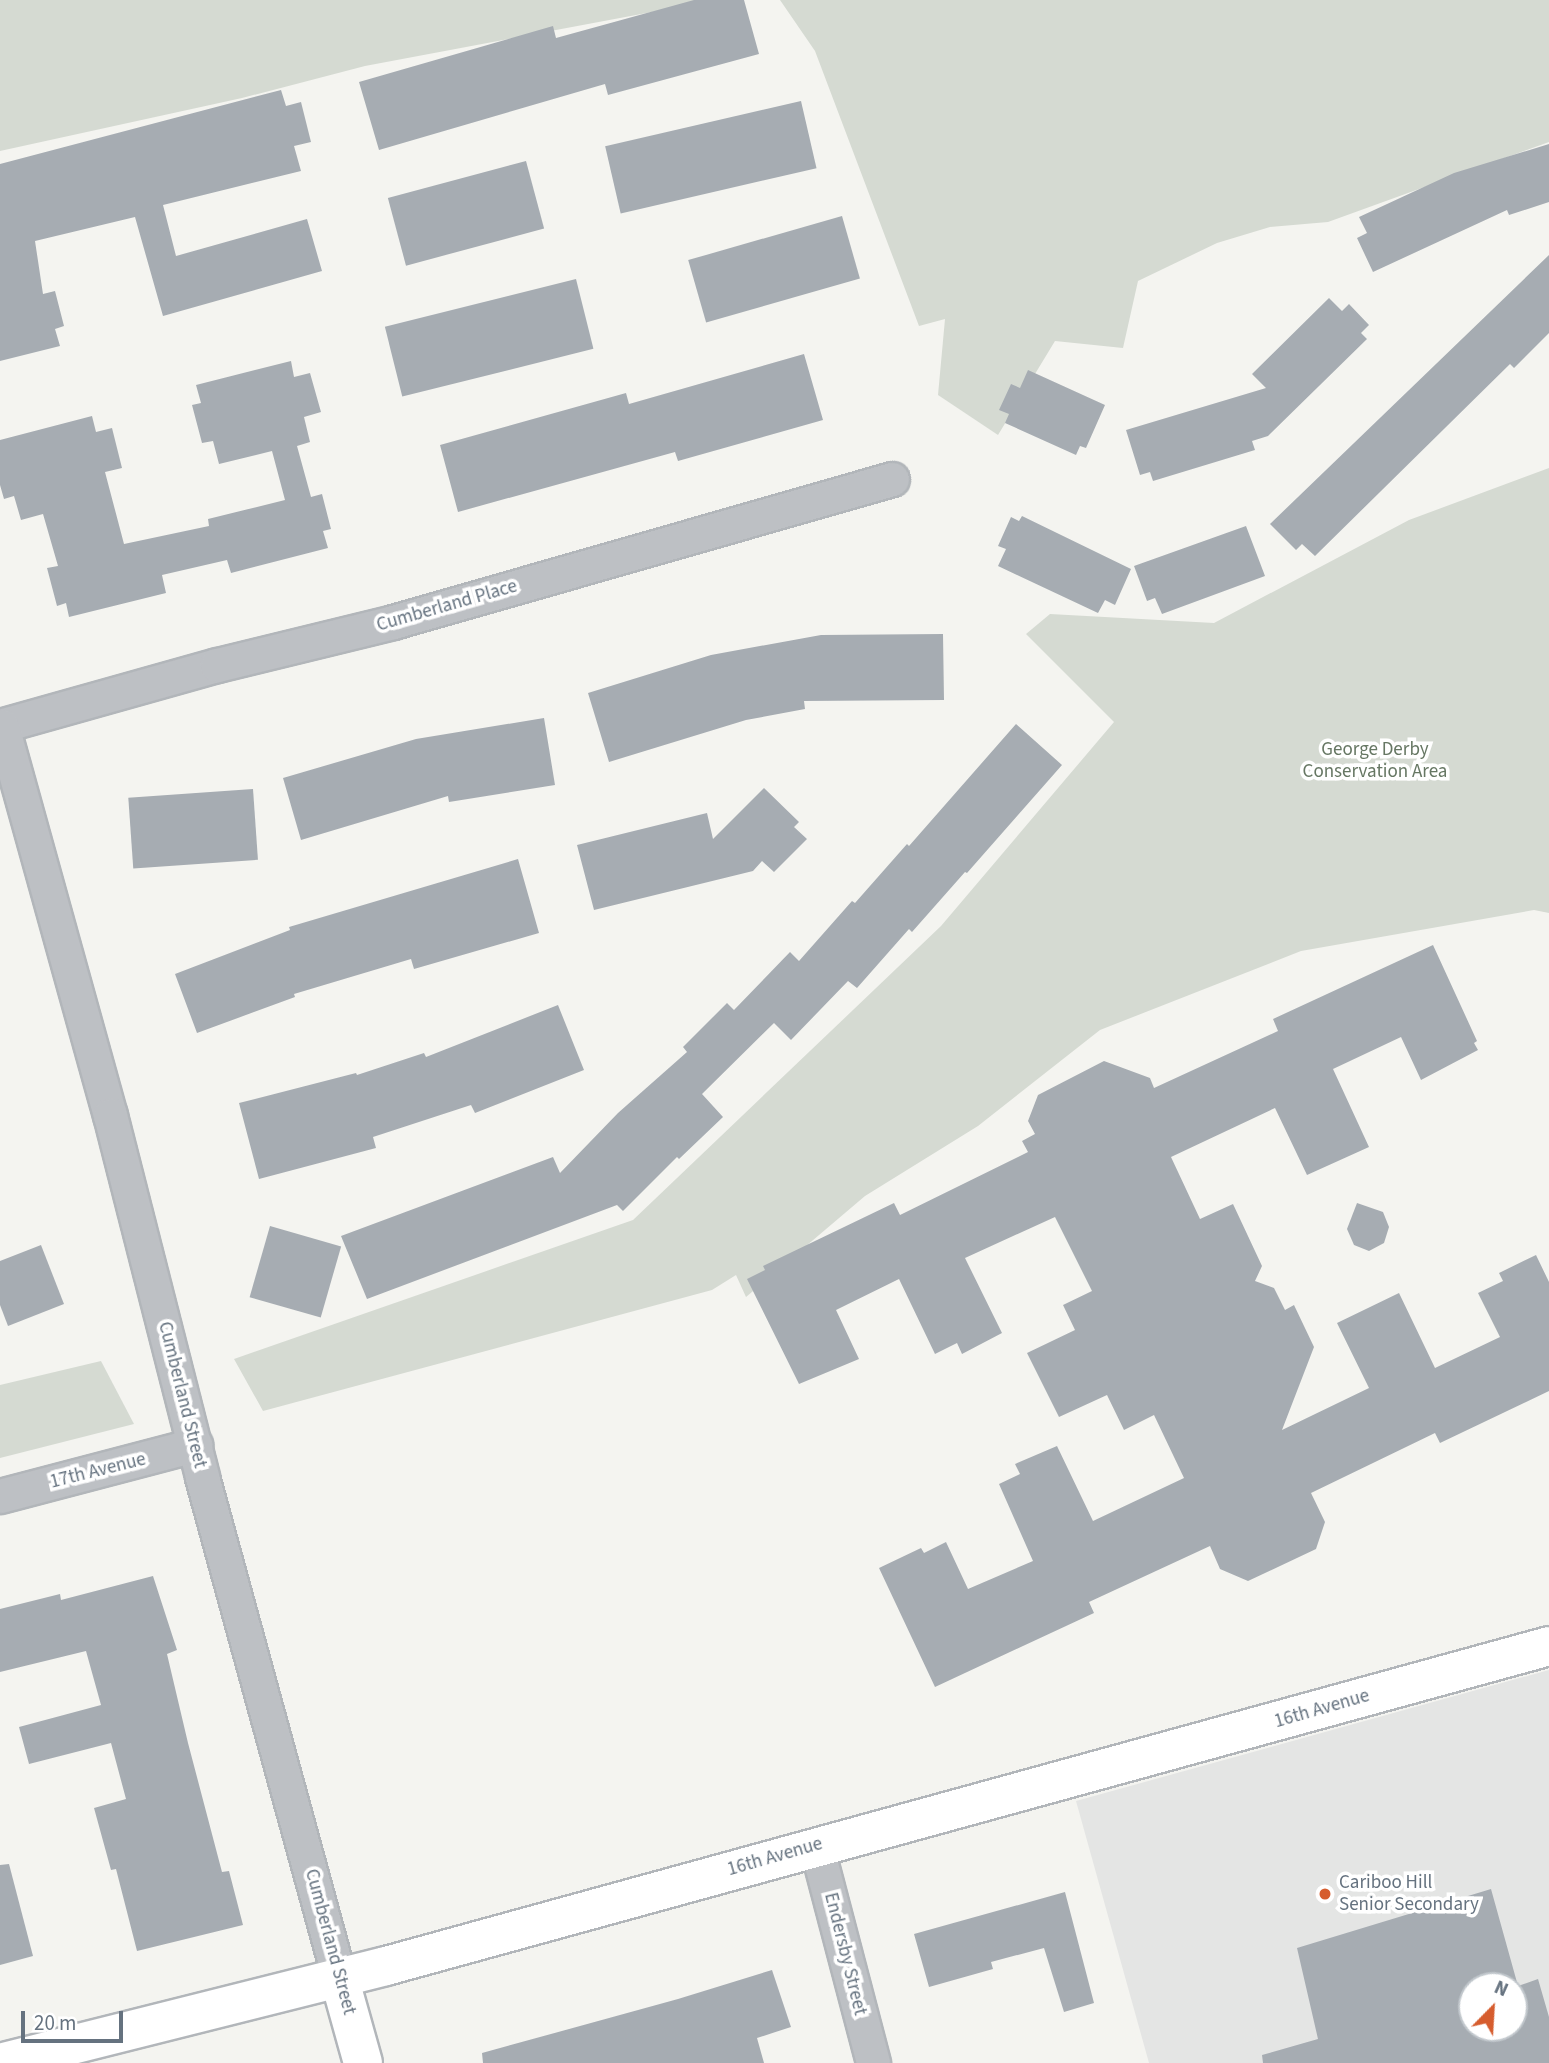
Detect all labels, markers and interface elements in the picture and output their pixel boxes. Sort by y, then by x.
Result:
street label: Cumberland Place [374,575,520,637]
park label: George Derby Conservation Area [1303,739,1447,783]
street label: Cumberland Street [153,1319,211,1471]
street label: 17th Avenue [48,1448,148,1494]
street label: 16th Avenue [1272,1685,1372,1733]
street label: 16th Avenue [725,1833,825,1881]
street label: Cumberland Street [300,1867,360,2017]
place label: Cariboo Hill Senior Secondary [1339,1872,1479,1916]
marker: Cariboo Hill Senior Secondary [1317,1886,1333,1902]
street label: Endersby Street [819,1890,871,2018]
north arrow [1458,1972,1528,2042]
text: N [1490,1974,1512,2004]
scale bar [24,1996,126,2040]
text: 20 m [34,2008,76,2038]

